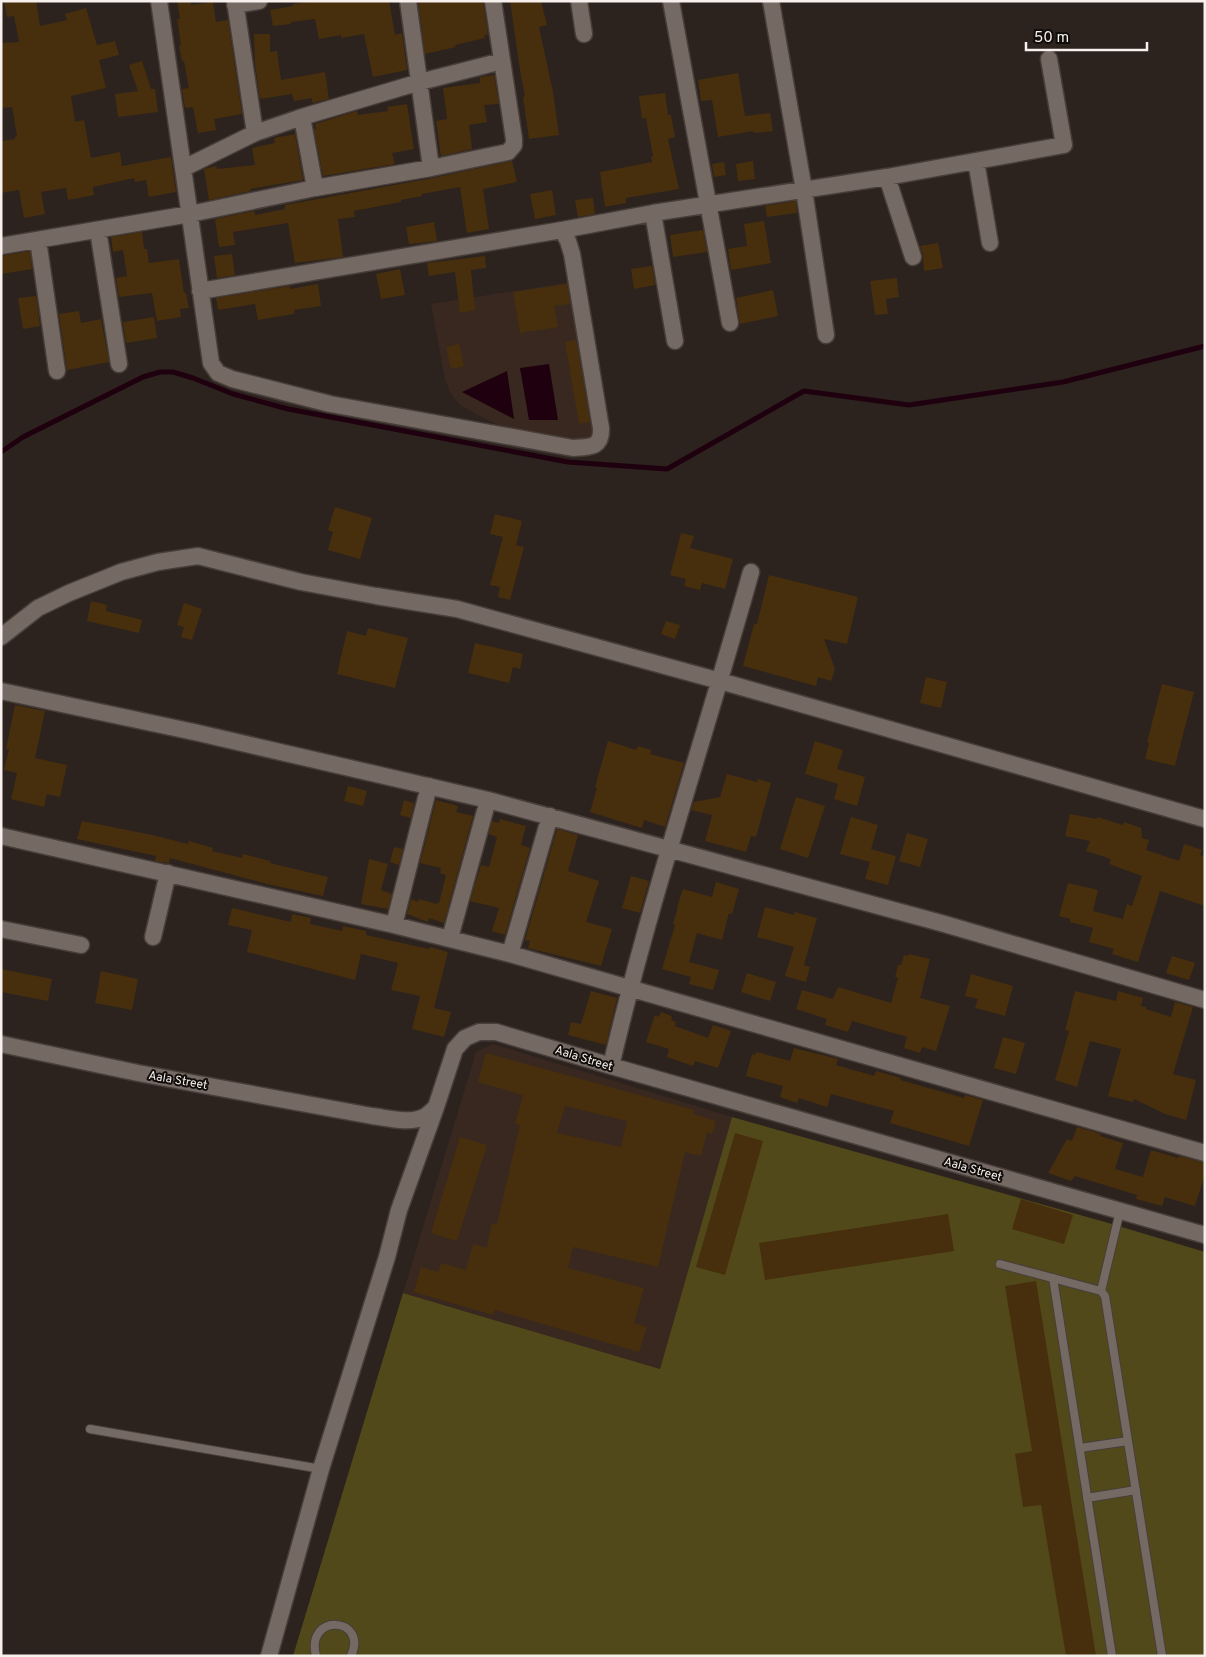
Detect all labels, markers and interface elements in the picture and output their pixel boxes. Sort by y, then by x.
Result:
scale bar [1026,20,1147,52]
text: 50 m [1034,29,1069,48]
street label: Aala Street [553,1043,615,1075]
street label: Aala Street [147,1068,209,1094]
street label: Aala Street [942,1154,1004,1186]

